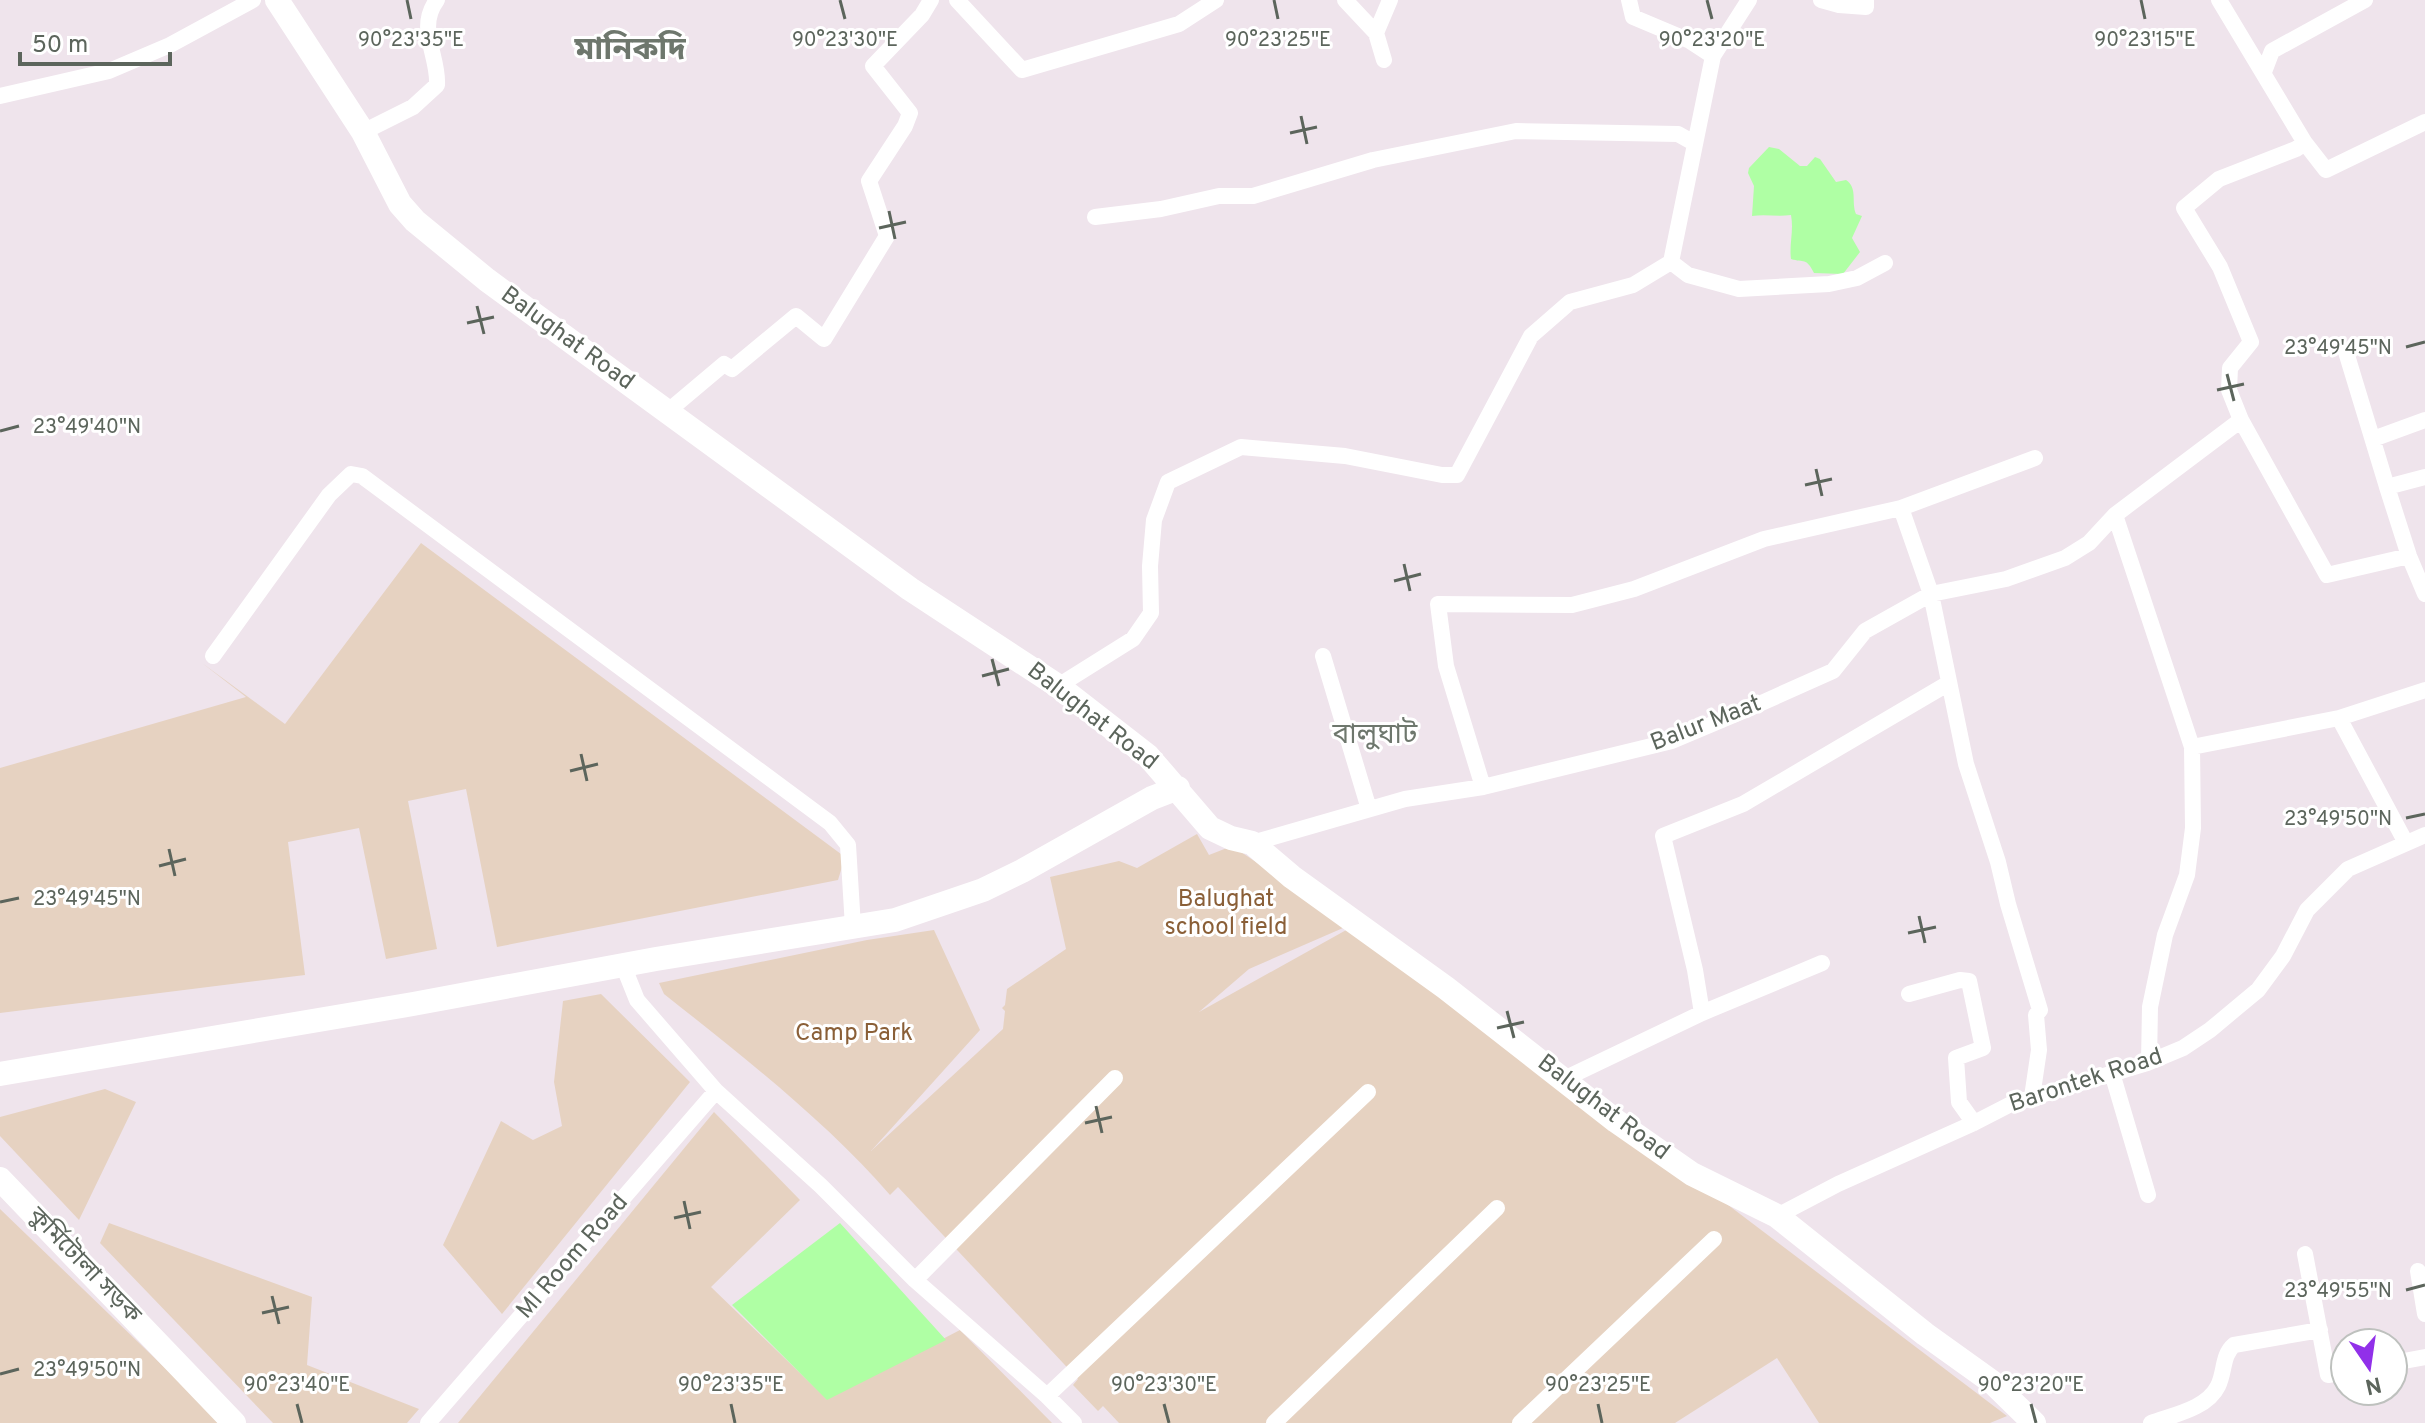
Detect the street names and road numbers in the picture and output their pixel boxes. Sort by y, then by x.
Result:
street label: Balughat Road [494,280,640,398]
street label: Balughat Road [1021,657,1163,777]
street label: Balur Maat [1646,689,1766,759]
street label: Barontek Road [2005,1042,2167,1120]
street label: Balughat Road [1531,1048,1675,1168]
street label: MI Room Road [511,1188,635,1326]
street label: কুর্মিটোলা সড়ক [21,1200,149,1331]

